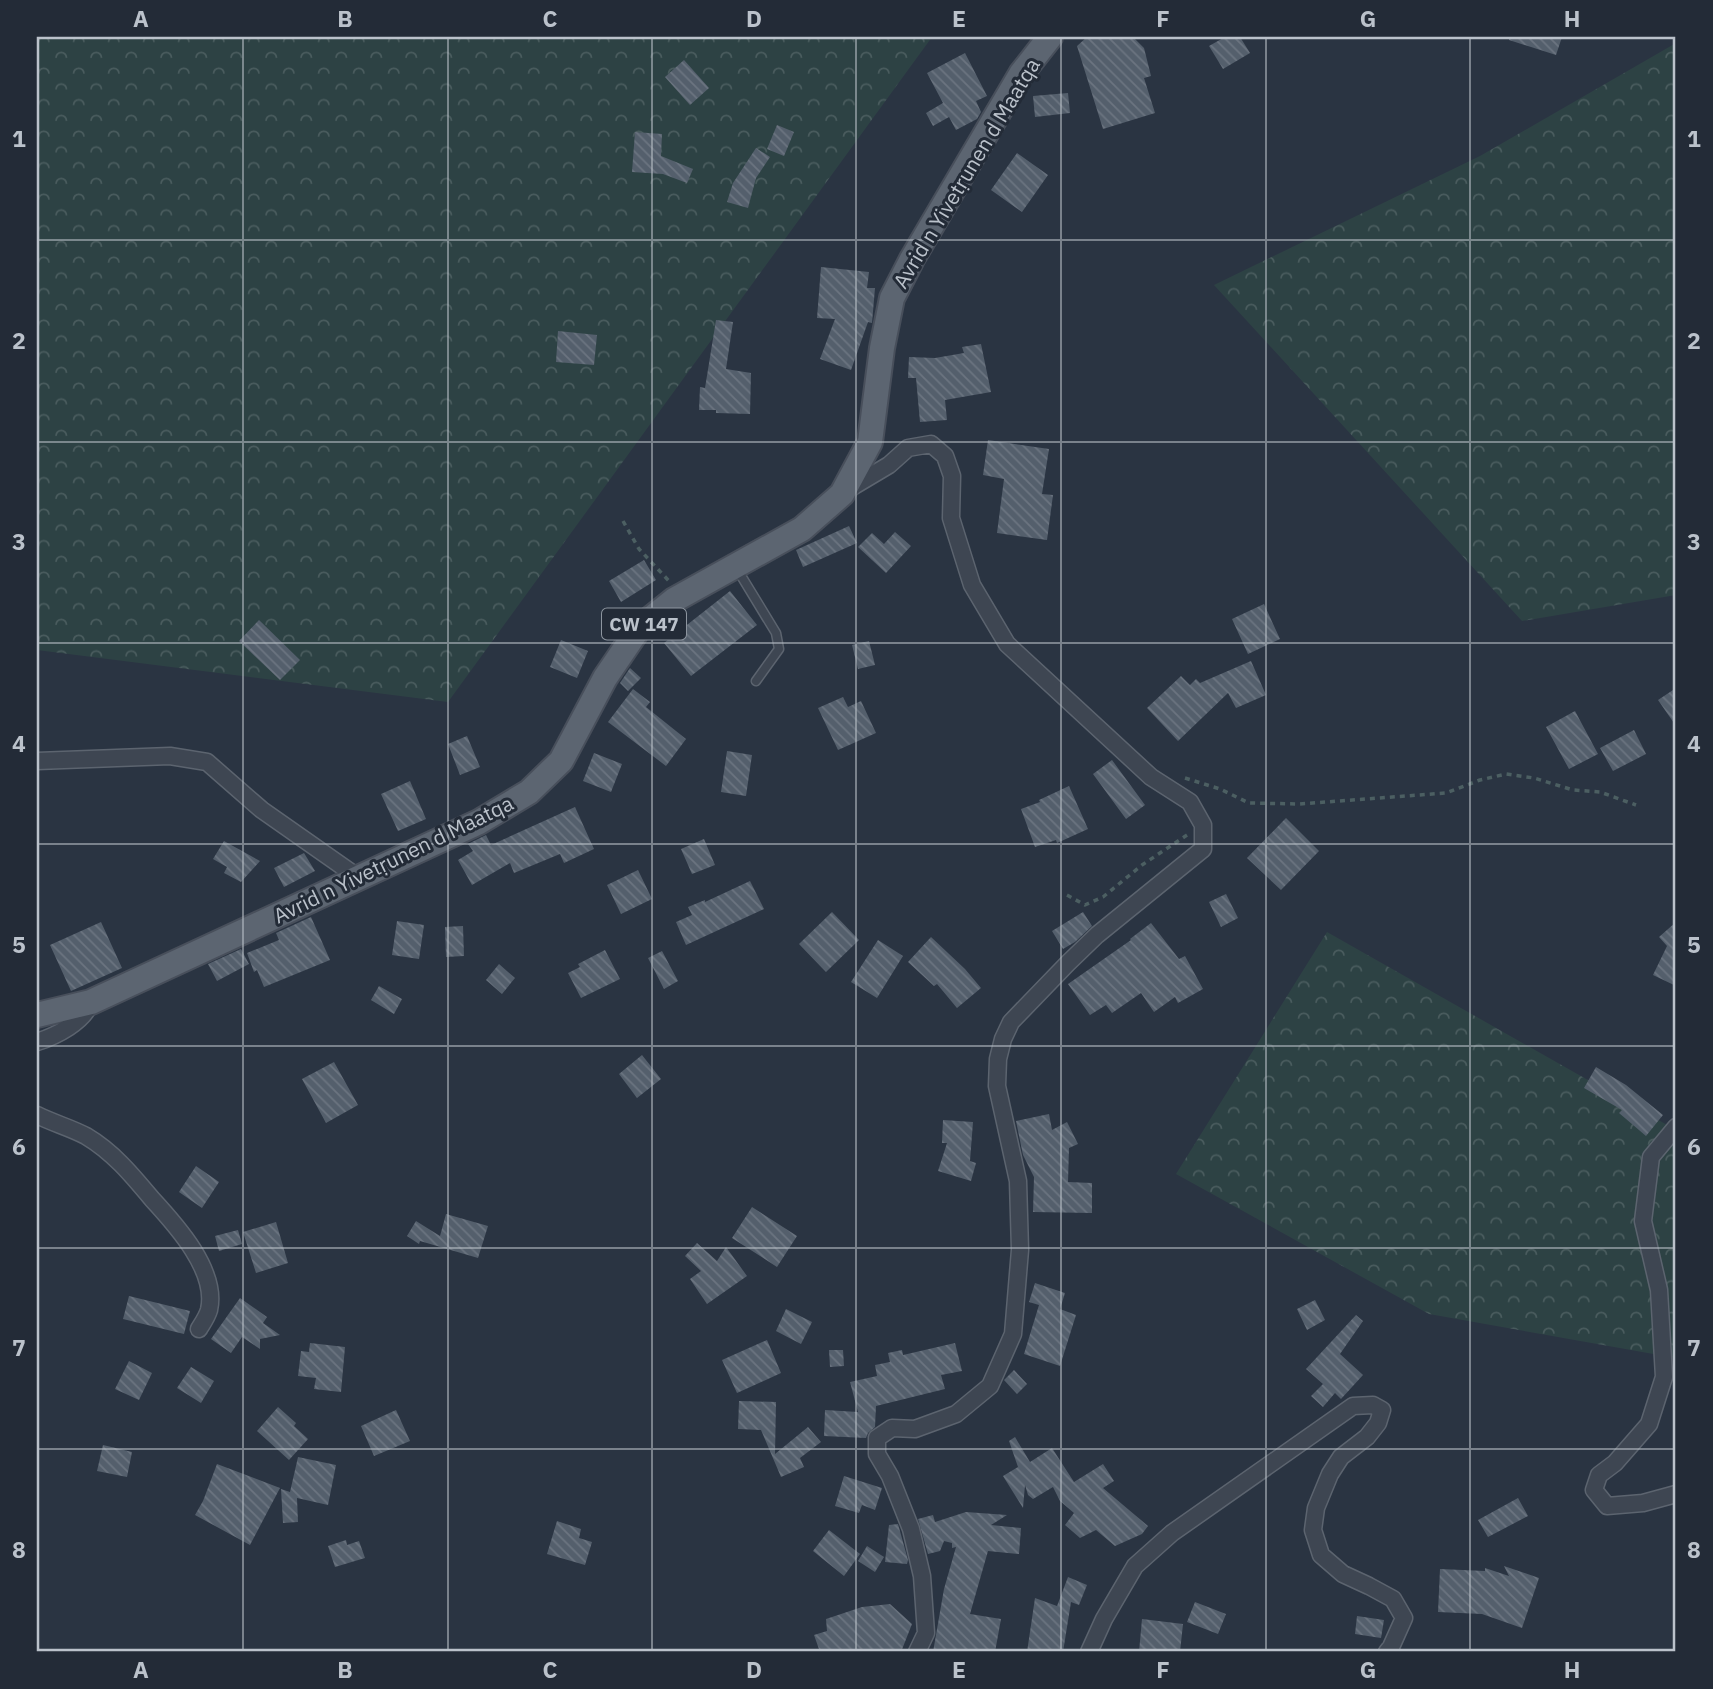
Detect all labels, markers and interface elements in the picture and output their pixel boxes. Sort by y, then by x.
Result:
text: A [133,3,149,33]
text: B [337,3,353,33]
text: C [543,3,558,33]
text: D [746,3,762,33]
text: E [952,3,966,33]
text: F [1156,3,1170,33]
text: G [1360,3,1376,33]
text: H [1564,3,1580,33]
street label: Avrid n Yivetṛunen d Maatqa [886,53,1046,293]
text: 1 [12,123,26,153]
text: 1 [1687,123,1701,153]
text: 2 [12,325,26,355]
text: 2 [1687,325,1701,355]
text: 3 [12,526,26,556]
text: 3 [1687,526,1701,556]
road number: CW 147 [602,608,686,639]
text: 4 [12,728,26,758]
text: 4 [1687,728,1701,758]
street label: Avrid n Yivetṛunen d Maatqa [268,789,518,929]
text: 5 [12,929,26,959]
text: 5 [1687,929,1701,959]
text: 6 [12,1131,26,1161]
text: 6 [1687,1131,1701,1161]
text: 7 [12,1332,26,1362]
text: 7 [1687,1332,1701,1362]
text: 8 [12,1534,26,1564]
text: 8 [1687,1534,1701,1564]
text: A [133,1654,149,1684]
text: B [337,1654,353,1684]
text: C [543,1654,558,1684]
text: D [746,1654,762,1684]
text: E [952,1654,966,1684]
text: F [1156,1654,1170,1684]
text: G [1360,1654,1376,1684]
text: H [1564,1654,1580,1684]

